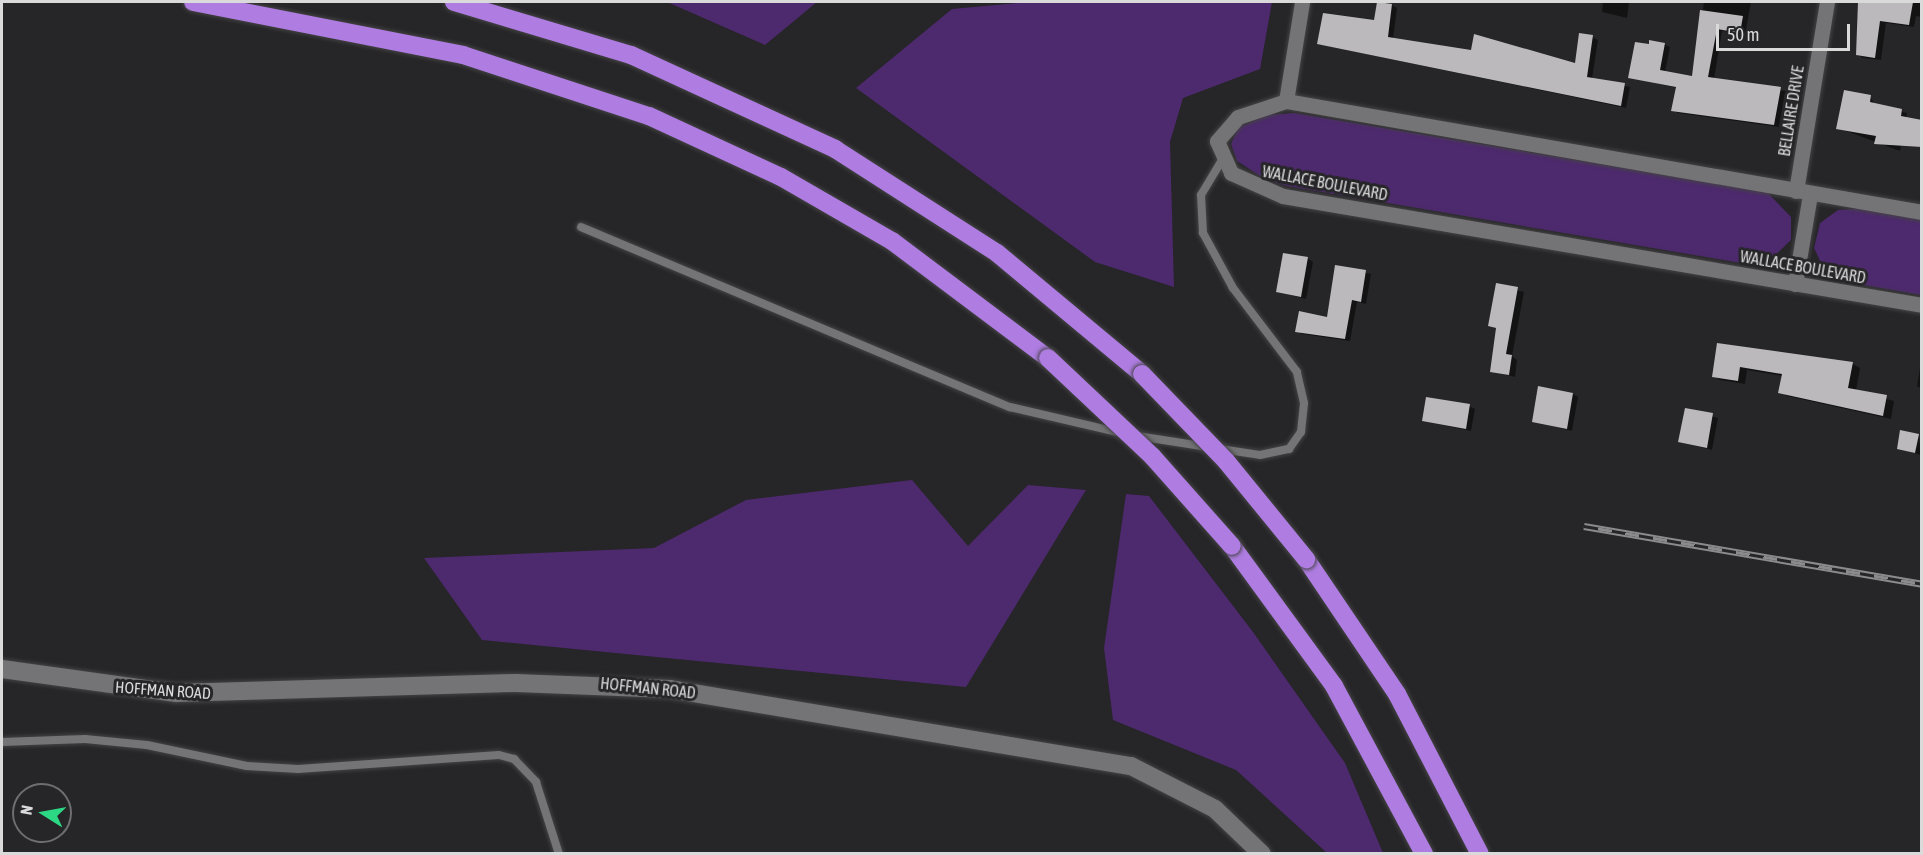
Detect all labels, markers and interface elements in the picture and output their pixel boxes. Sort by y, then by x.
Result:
scale bar [1719,12,1852,50]
text: 50 m [1727,24,1759,45]
street label: BELLAIRE DRIVE [1774,64,1808,158]
street label: WALLACE BOULEVARD [1261,161,1389,205]
street label: WALLACE BOULEVARD [1739,246,1867,288]
street label: HOFFMAN ROAD [599,673,697,703]
street label: HOFFMAN ROAD [115,677,211,703]
north arrow [12,783,72,843]
text: N [17,804,36,816]

